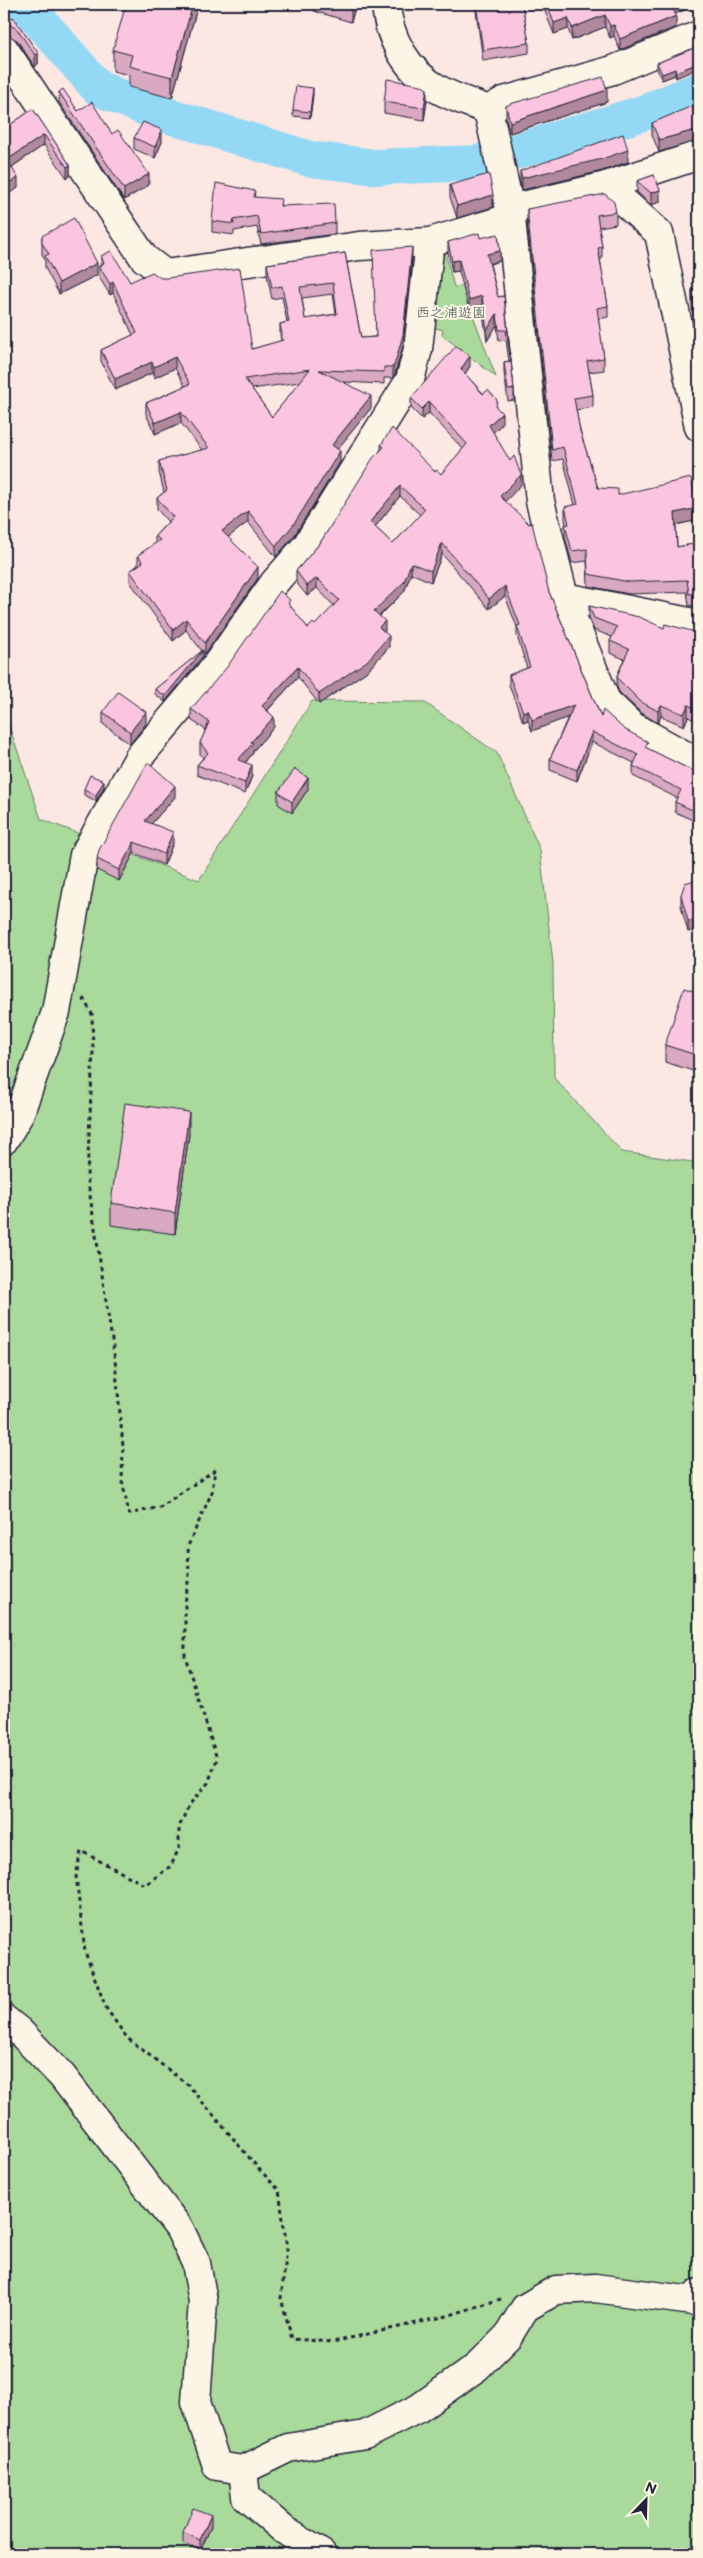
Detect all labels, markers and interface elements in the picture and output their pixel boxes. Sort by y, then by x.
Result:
park label: 西之浦遊園 [416,304,486,321]
north arrow [620,2476,670,2526]
text: N [643,2479,659,2498]

